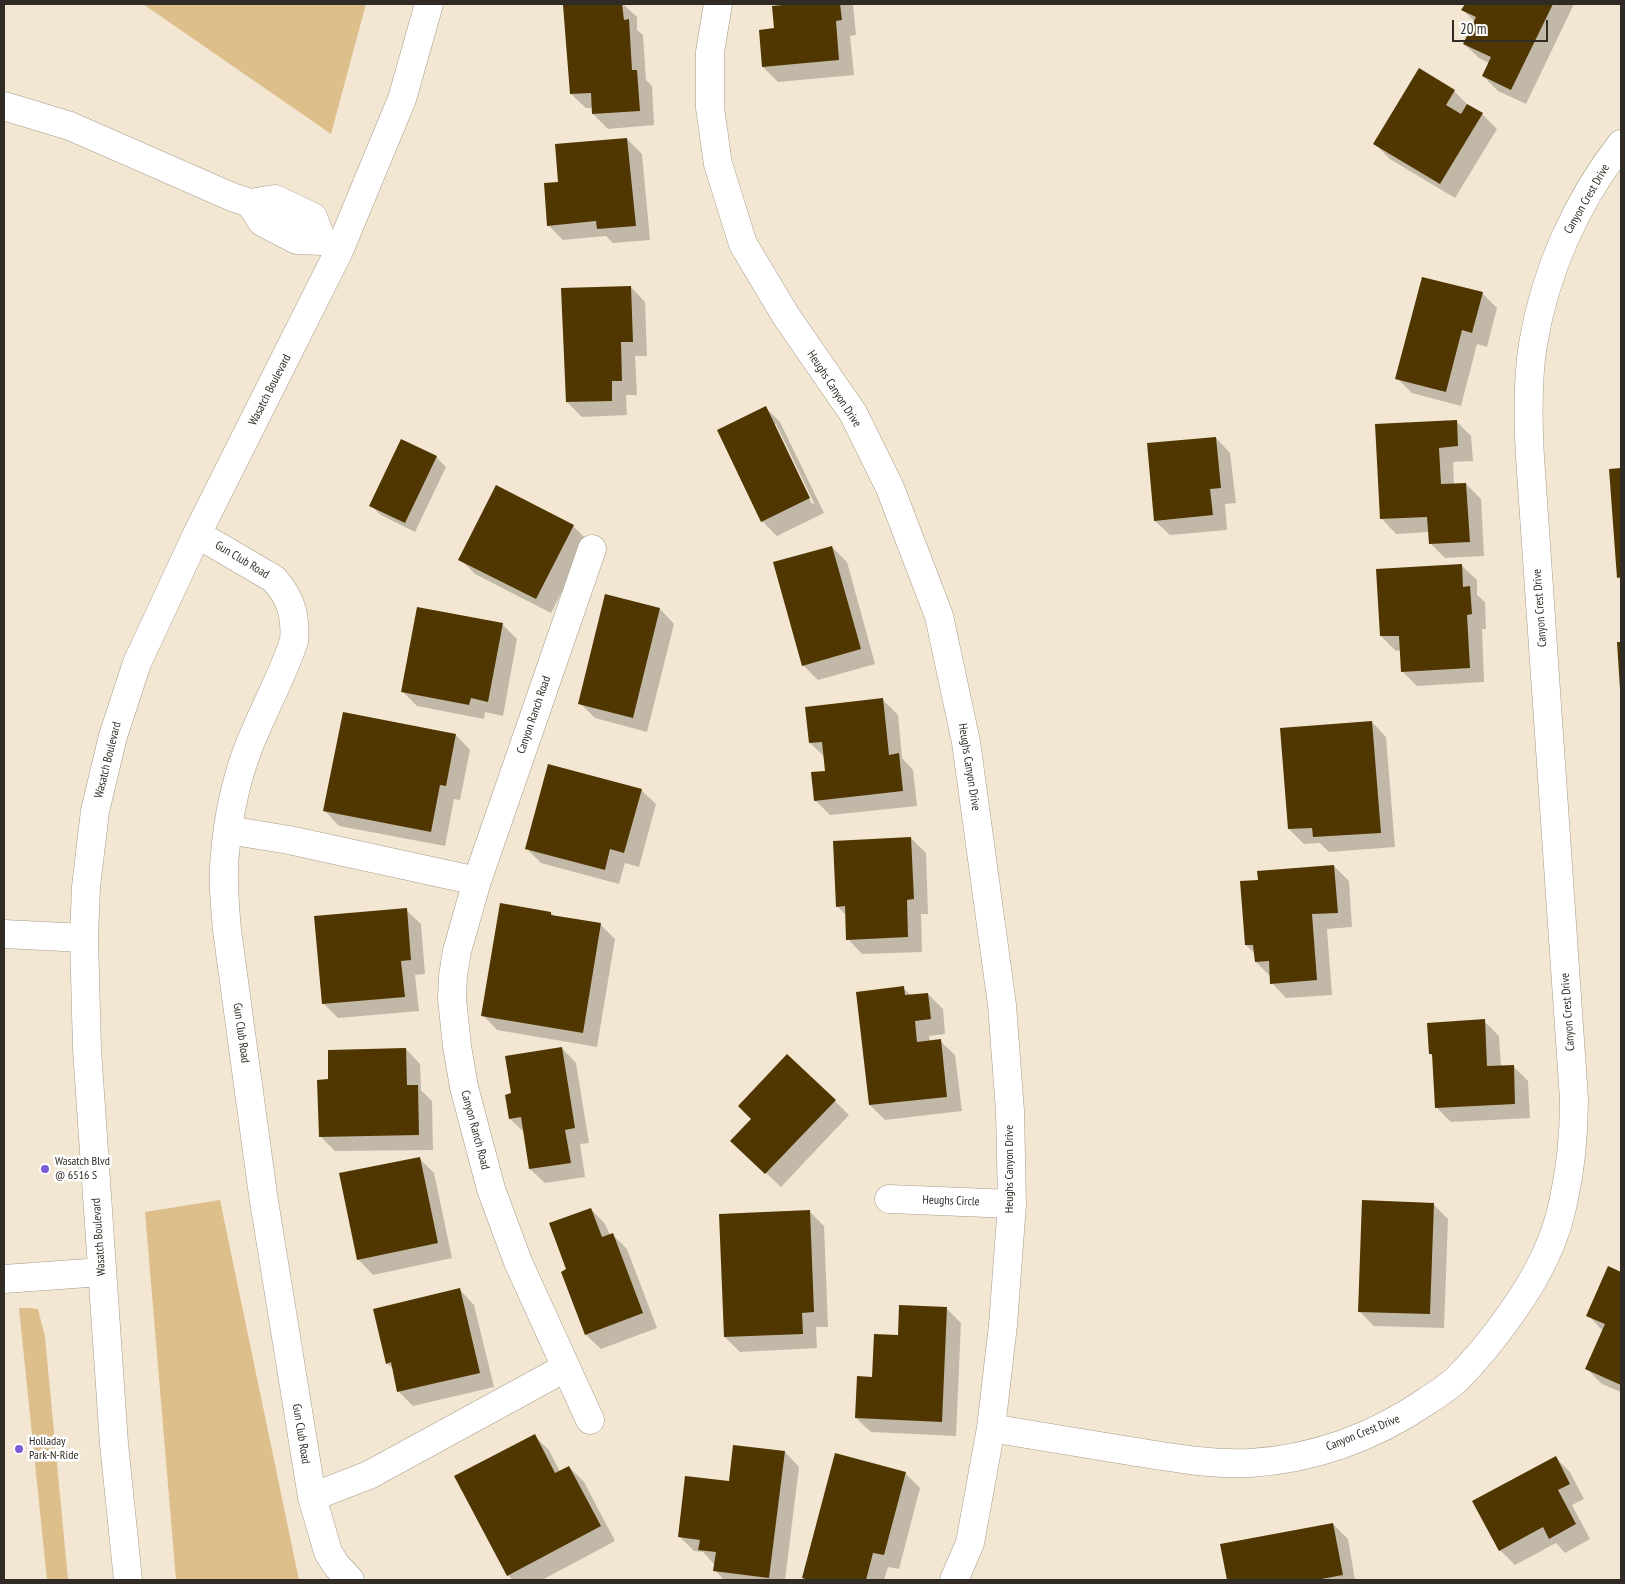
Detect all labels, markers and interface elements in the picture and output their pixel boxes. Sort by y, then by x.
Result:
scale bar [1455,10,1551,42]
text: 20 m [1460,19,1486,38]
street label: Canyon Crest Drive [1561,162,1613,236]
street label: Heughs Canyon Drive [804,348,864,430]
street label: Wasatch Boulevard [246,352,294,428]
street label: Gun Club Road [212,538,272,582]
street label: Canyon Crest Drive [1530,568,1550,648]
street label: Canyon Ranch Road [514,674,554,756]
street label: Wasatch Boulevard [92,720,124,800]
street label: Heughs Canyon Drive [955,722,983,812]
street label: Canyon Crest Drive [1558,972,1578,1052]
street label: Gun Club Road [230,1002,252,1064]
street label: Canyon Ranch Road [458,1089,492,1171]
street label: Heughs Canyon Drive [1003,1125,1017,1213]
place label: Wasatch Blvd @ 6516 S [55,1155,110,1183]
marker: Wasatch Blvd @ 6516 S [39,1163,51,1175]
street label: Heughs Circle [922,1193,980,1209]
street label: Wasatch Boulevard [89,1198,109,1276]
street label: Gun Club Road [289,1403,313,1465]
street label: Canyon Crest Drive [1324,1412,1402,1454]
place label: Holladay Park-N-Ride [29,1435,78,1463]
marker: Holladay Park-N-Ride [13,1443,25,1455]

